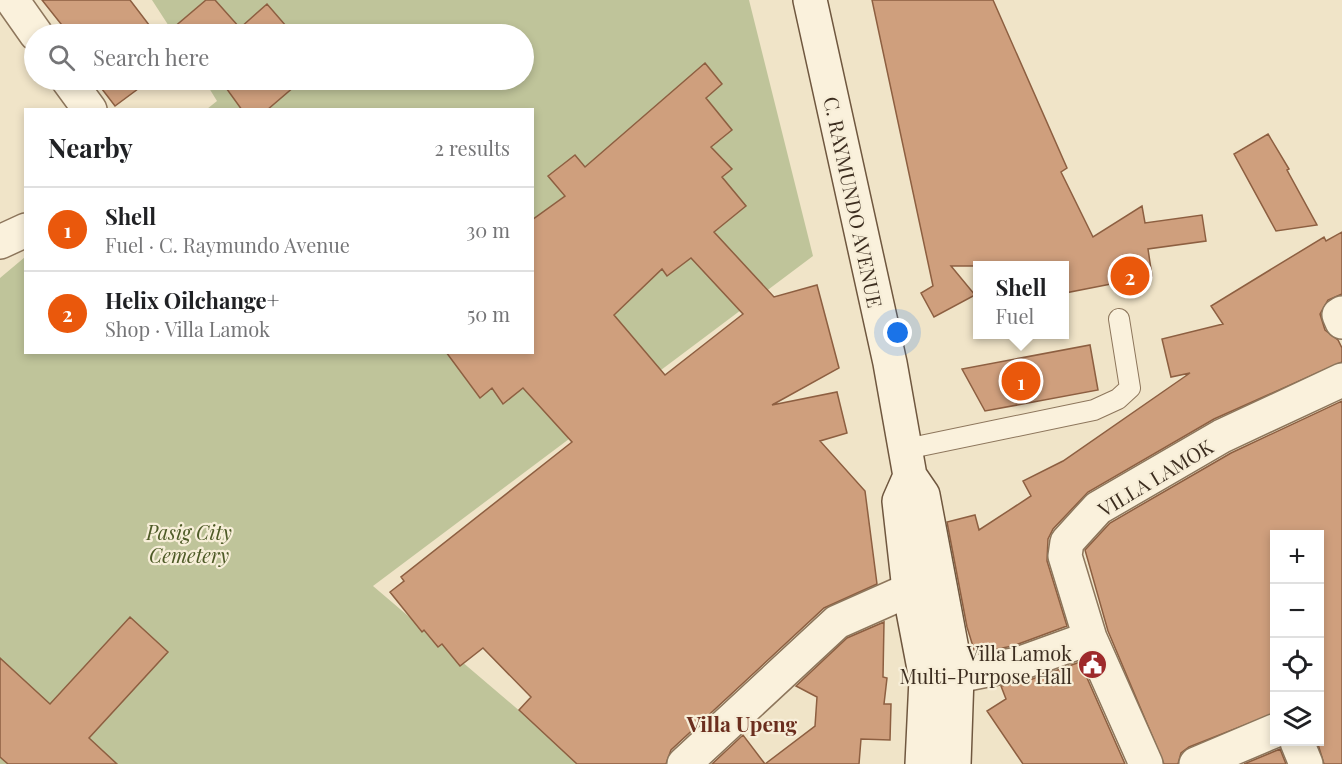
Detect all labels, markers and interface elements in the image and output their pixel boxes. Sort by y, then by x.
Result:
search box [24,24,534,90]
icon: search [45,41,78,74]
text: Search here [93,42,209,72]
street label: C. RAYMUNDO AVENUE [818,94,890,310]
text: Nearby [48,130,133,165]
text: 2 results [435,134,510,161]
text: Shell [105,201,156,231]
text: 1 [64,216,71,243]
text: 30 m [466,216,510,243]
text: Fuel · C. Raymundo Avenue [105,231,350,258]
pin: 2 [1110,254,1150,298]
popup [973,261,1069,339]
text: Shell [995,272,1047,302]
text: Helix Oilchange+ [105,285,279,315]
text: 2 [62,300,73,327]
text: 50 m [467,300,510,327]
text: Fuel [995,302,1034,329]
text: Shop · Villa Lamok [105,315,270,342]
your location [883,318,912,347]
pin: 1 [1002,358,1040,404]
street label: VILLA LAMOK [1092,432,1218,522]
park label: Pasig City Cemetery [145,518,232,568]
map controls [1270,530,1324,746]
button: + [1270,530,1324,584]
button: − [1270,584,1324,638]
button: locate [1270,638,1324,692]
place label: Villa Lamok Multi-Purpose Hall [900,639,1072,689]
public building icon: Villa Lamok Multi-Purpose Hall [1077,648,1109,680]
button: layers [1270,692,1324,746]
district label: Villa Upeng [686,709,798,737]

